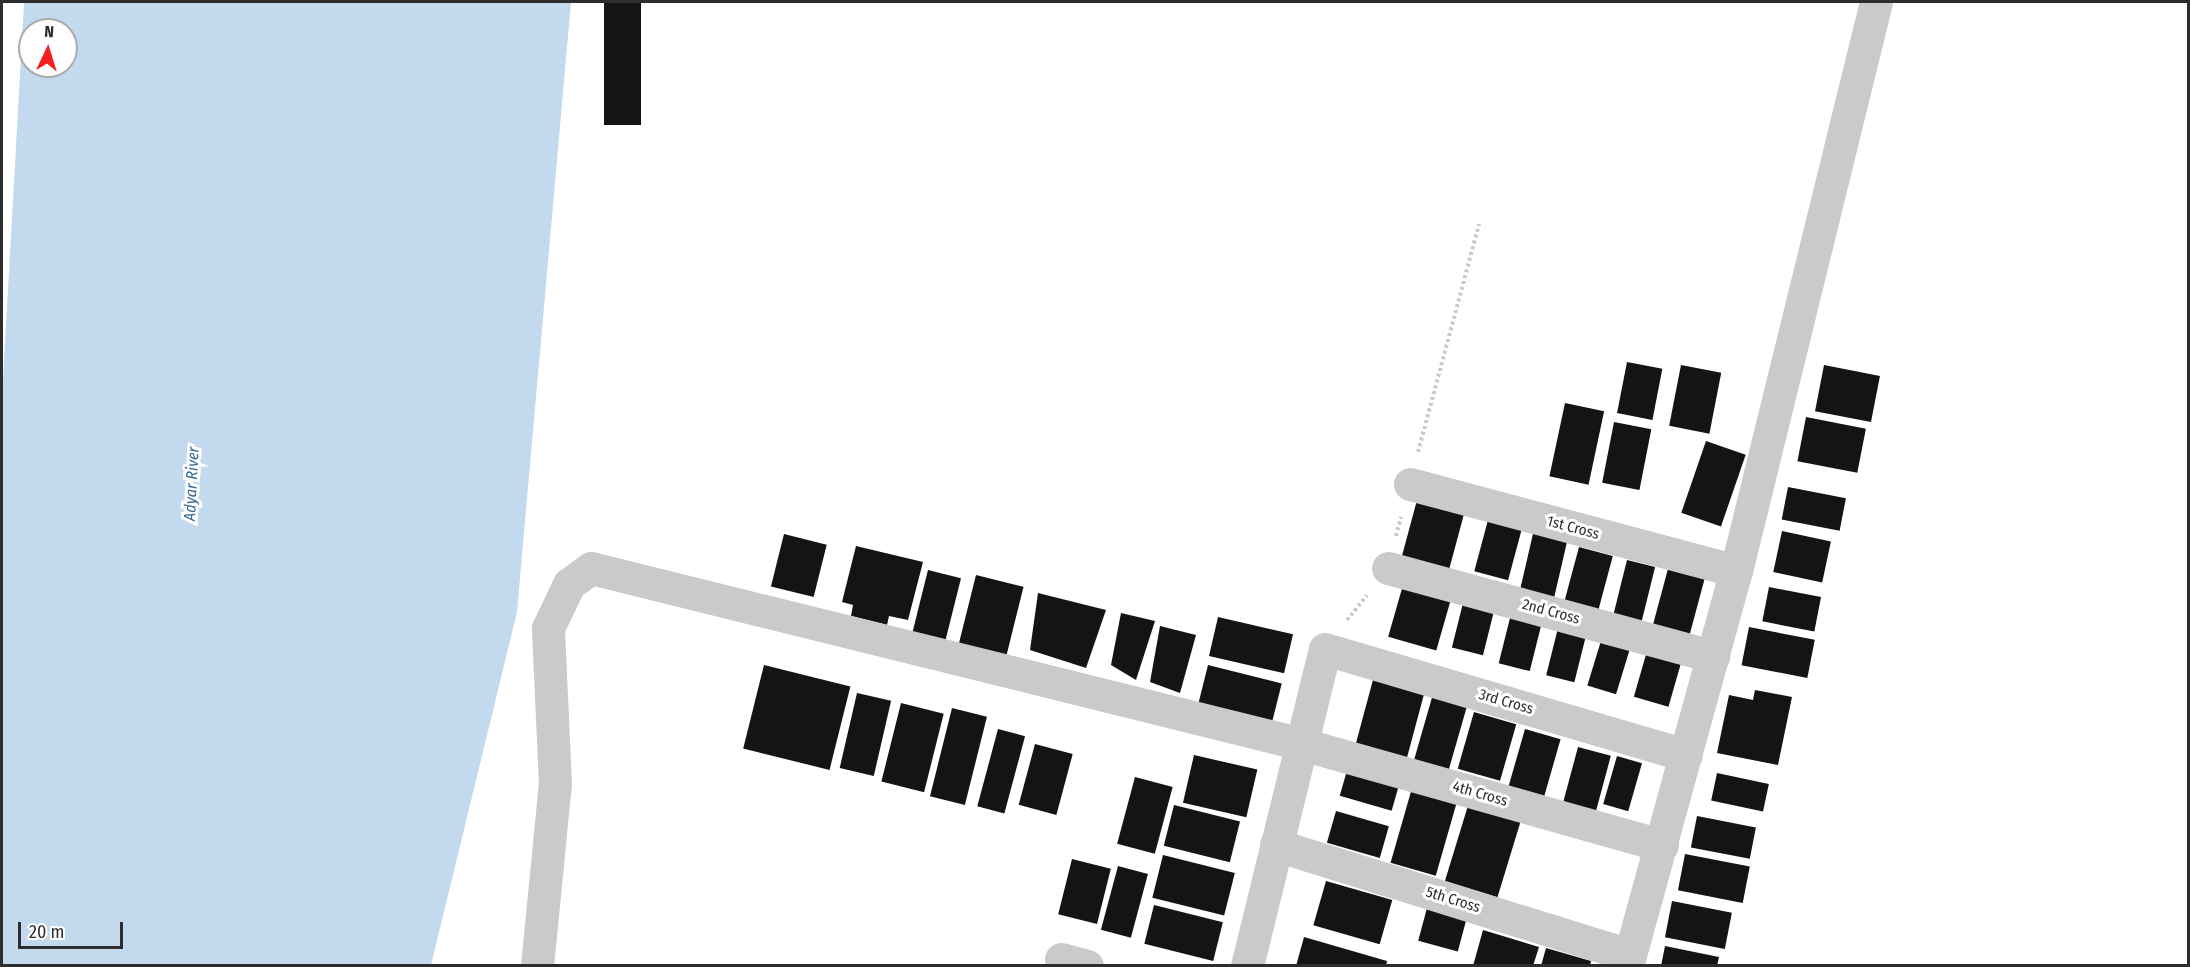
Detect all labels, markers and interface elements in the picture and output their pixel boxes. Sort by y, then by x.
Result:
north arrow [18,18,78,78]
text: N [44,22,55,41]
water label: Adyar River [180,446,204,522]
street label: 1st Cross [1545,512,1601,544]
street label: 2nd Cross [1520,596,1582,628]
street label: 3rd Cross [1477,686,1535,718]
street label: 4th Cross [1450,778,1510,810]
street label: 5th Cross [1424,883,1482,917]
scale bar [21,910,126,948]
text: 20 m [29,921,64,943]

